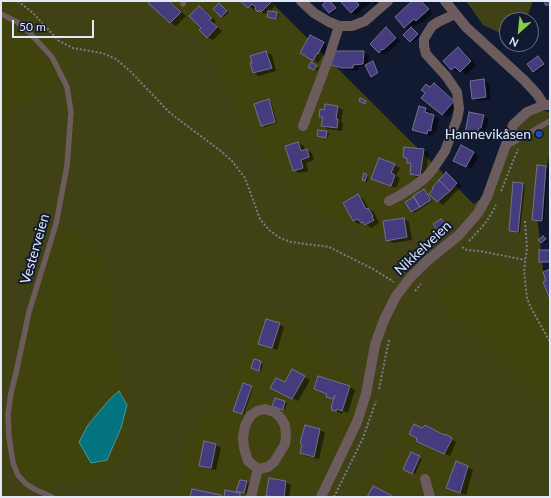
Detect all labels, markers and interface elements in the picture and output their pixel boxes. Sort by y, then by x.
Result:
scale bar [14,12,96,38]
north arrow [499,12,539,52]
text: 50 m [19,19,46,34]
text: N [507,35,521,50]
place label: Hannevikåsen [445,126,531,142]
marker: Hannevikåsen [534,129,544,139]
street label: Vesterveien [17,212,53,286]
street label: Nikkelveien [391,217,455,279]

